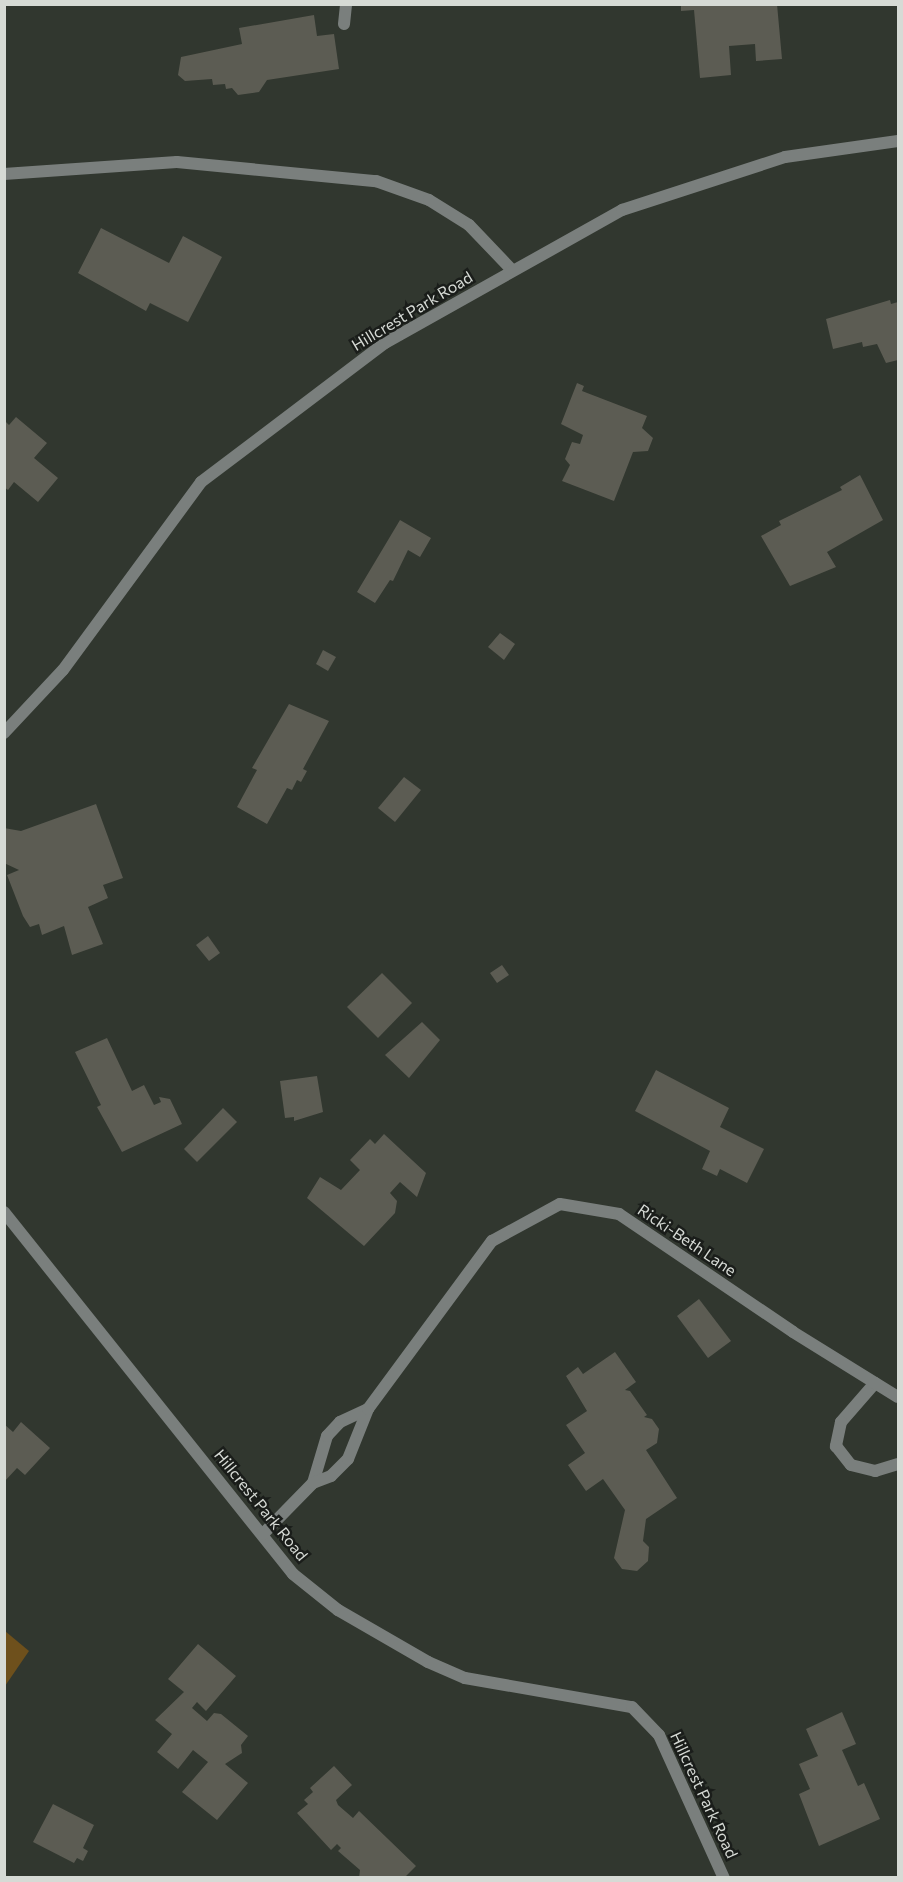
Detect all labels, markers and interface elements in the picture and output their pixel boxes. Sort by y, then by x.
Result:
street label: Hillcrest Park Road [348,267,476,355]
street label: Ricki-Beth Lane [634,1200,740,1280]
street label: Hillcrest Park Road [210,1446,312,1564]
street label: Hillcrest Park Road [666,1729,742,1861]

